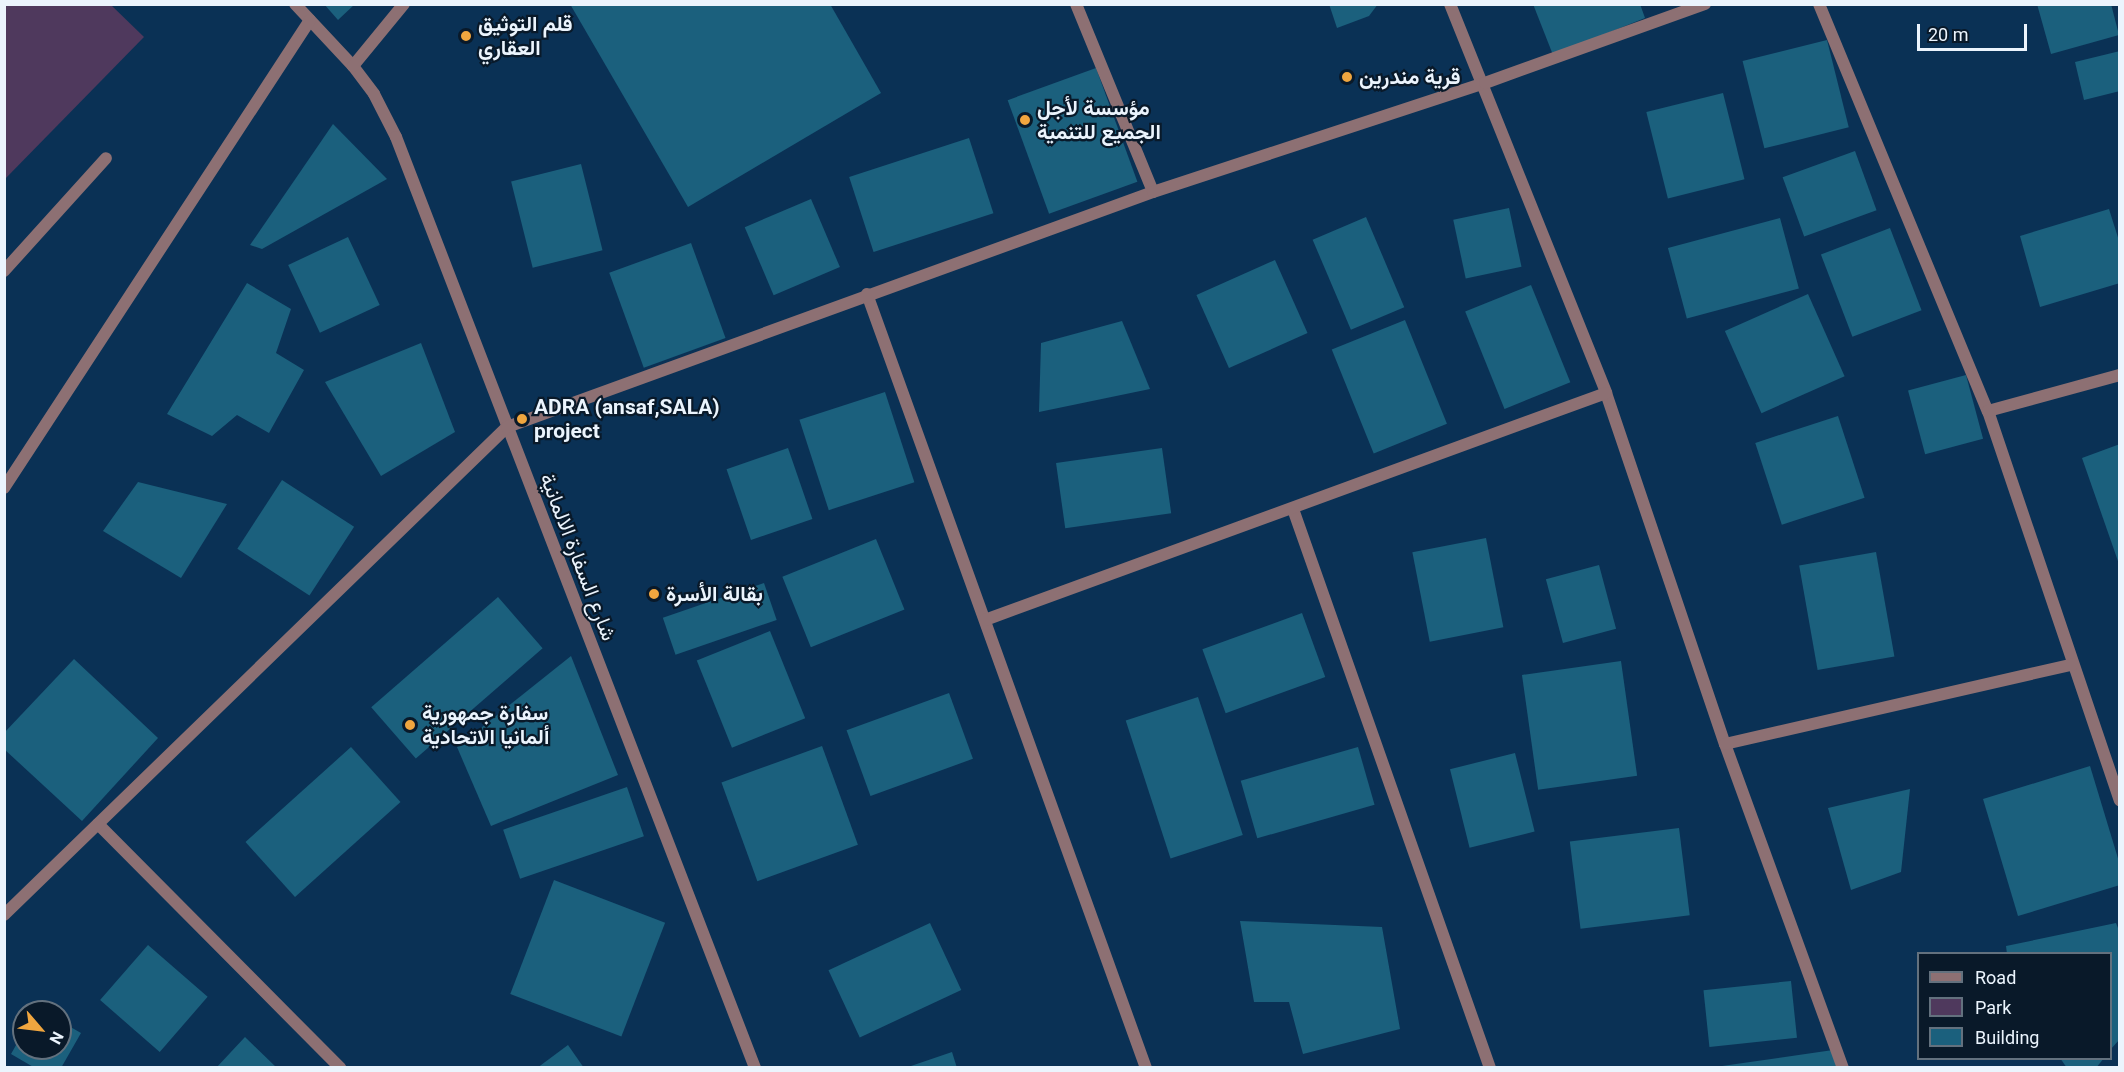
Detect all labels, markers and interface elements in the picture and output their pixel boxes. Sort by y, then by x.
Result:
place label: قلم التوثيق العقاري [478,11,573,61]
scale bar [1920,12,2030,50]
text: 20 m [1928,24,1968,45]
marker: قلم التوثيق العقاري [459,29,473,43]
place label: قرية مندرين [1359,64,1461,90]
marker: قرية مندرين [1340,70,1354,84]
place label: مؤسسة لأجل الجميع للتنمية [1037,95,1161,145]
marker: مؤسسة لأجل الجميع للتنمية [1018,113,1032,127]
place label: ADRA (ansaf,SALA) project [534,394,720,444]
marker: ADRA (ansaf,SALA) project [515,412,529,426]
street label: شارع السفارة الالمانية [534,470,622,644]
place label: بقالة الأسرة [666,581,763,607]
marker: بقالة الأسرة [647,587,661,601]
place label: سفارة جمهورية ألمانيا الاتحادية [422,700,549,750]
marker: سفارة جمهورية ألمانيا الاتحادية [403,718,417,732]
legend [1917,952,2112,1060]
text: Road [1975,967,2016,988]
text: Park [1975,997,2011,1018]
north arrow [12,1000,72,1060]
text: Building [1975,1027,2039,1048]
text: N [46,1028,68,1047]

